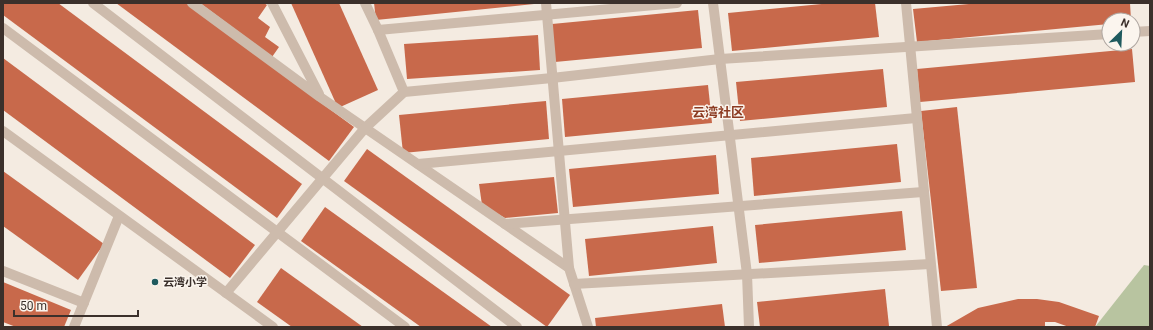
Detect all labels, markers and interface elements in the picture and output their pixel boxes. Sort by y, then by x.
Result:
north arrow [1101,12,1141,52]
text: N [1119,16,1131,31]
district label: 云湾社区 [692,105,744,120]
place label: 云湾小学 [163,276,207,289]
marker: 云湾小学 [150,277,160,287]
scale bar [14,292,138,318]
text: 50 m [20,299,47,313]

